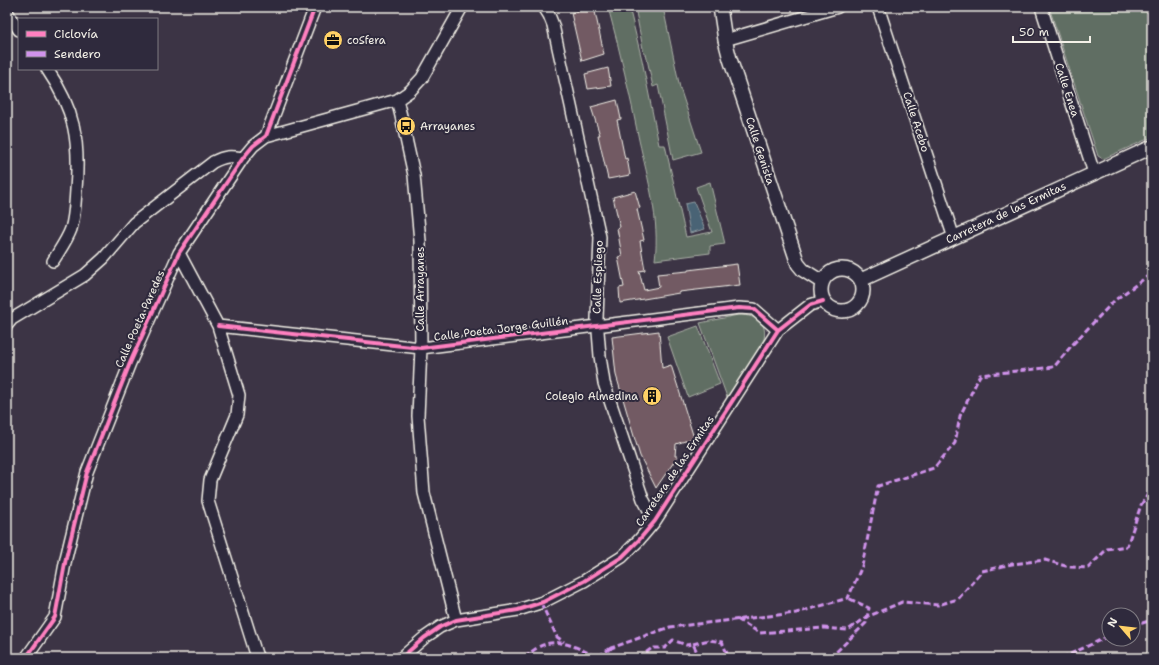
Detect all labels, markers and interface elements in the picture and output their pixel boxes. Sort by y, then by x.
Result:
legend [18,18,158,70]
scale bar [1013,18,1090,44]
text: 50 m [1019,24,1049,40]
text: Ciclovía [54,26,98,42]
office icon: coSfera [322,29,344,51]
place label: coSfera [347,33,386,48]
text: Sendero [54,46,101,62]
street label: Calle Enea [1051,61,1083,119]
street label: Calle Acebo [899,90,933,154]
bus stop icon: Arrayanes [395,115,417,137]
street label: Calle Genista [742,115,778,187]
place label: Arrayanes [420,119,475,134]
street label: Carretera de las Ermitas [943,179,1069,247]
street label: Calle Espliego [589,240,607,314]
street label: Calle Arrayanes [413,246,428,332]
street label: Calle Poeta Paredes [112,268,168,370]
street label: Calle Poeta Jorge Guillén [433,313,569,345]
building icon: Colegio Almedina [641,385,663,407]
place label: Colegio Almedina [545,389,638,404]
street label: Carretera de las Ermitas [632,412,718,530]
north arrow [1101,607,1141,647]
text: N [1104,615,1121,630]

